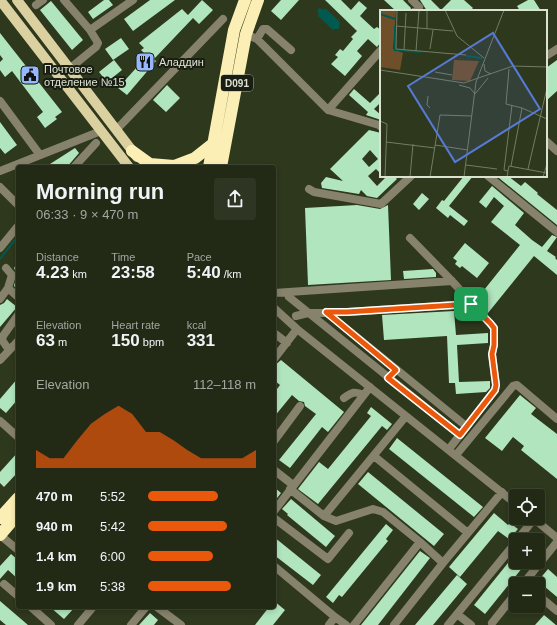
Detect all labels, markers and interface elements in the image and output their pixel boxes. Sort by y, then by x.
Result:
inset map [380,10,547,177]
restaurant icon: Аладдин [134,51,156,73]
place label: Аладдин [159,56,204,68]
place label: Почтовое отделение №15 [44,63,125,88]
public building icon: Почтовое отделение №15 [19,64,41,86]
road number: D091 [221,75,253,91]
button: share [214,178,256,220]
text: Morning run [36,179,164,204]
text: 06:33 · 9 × 470 m [36,207,138,222]
text: Distance [36,251,79,263]
text: Time [111,251,135,263]
text: Pace [187,251,212,263]
text: 4.23 [36,263,69,282]
text: 23:58 [111,263,155,282]
text: 5:40 [187,263,221,282]
text: km [69,268,87,280]
text: /km [221,268,241,280]
pin [454,287,488,321]
icon: arrive [460,293,482,315]
text: Elevation [36,319,81,331]
text: Heart rate [111,319,160,331]
text: kcal [187,319,206,331]
text: 63 [36,331,55,350]
text: 150 [111,331,140,350]
text: 331 [187,331,215,350]
text: m [55,336,67,348]
text: bpm [140,336,164,348]
text: Elevation [36,377,89,392]
text: 112–118 m [193,377,256,392]
text: 470 m [36,489,73,504]
text: 5:52 [100,489,125,504]
map controls [509,489,545,613]
button: locate [509,489,545,525]
text: 940 m [36,519,73,534]
text: 5:42 [100,519,125,534]
button: + [509,533,545,569]
text: 1.4 km [36,549,76,564]
text: 6:00 [100,549,125,564]
button: − [509,577,545,613]
text: 1.9 km [36,579,76,594]
text: 5:38 [100,579,125,594]

